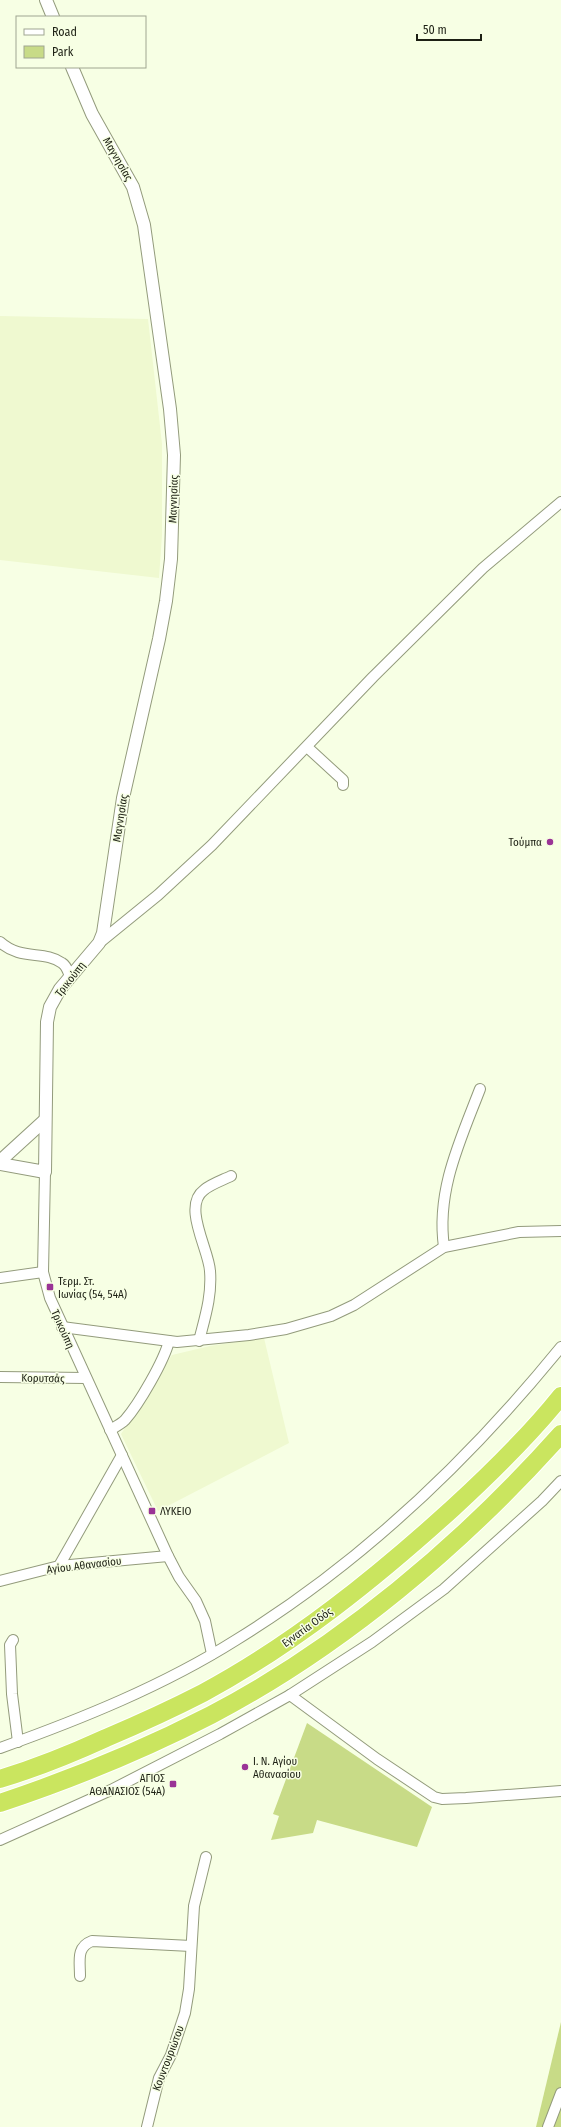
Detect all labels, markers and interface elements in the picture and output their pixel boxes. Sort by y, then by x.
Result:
legend [16,16,146,68]
scale bar [417,16,481,42]
text: 50 m [423,23,447,37]
text: Road [52,25,77,39]
text: Park [52,45,74,59]
street label: Μαγνησίας [100,135,135,184]
street label: Μαγνησίας [166,474,181,523]
street label: Μαγνησίας [110,793,131,843]
place label: Τούμπα [509,836,542,849]
marker: Τούμπα [545,837,555,847]
street label: Τρικούπη [53,959,88,1000]
place label: Τερμ. Στ. Ιωνίας (54, 54Α) [58,1275,127,1301]
marker: Τερμ. Στ. Ιωνίας (54, 54Α) [45,1282,55,1292]
street label: Τρικούπη [48,1308,77,1351]
street label: Κορυτσάς [21,1372,65,1385]
place label: ΛΥΚΕΙΟ [160,1505,192,1518]
marker: ΛΥΚΕΙΟ [147,1506,157,1516]
street label: Αγίου Αθανασίου [46,1554,122,1577]
street label: Εγνατία Οδός [280,1605,335,1650]
place label: Ι. Ν. Αγίου Αθανασίου [253,1755,301,1781]
marker: Ι. Ν. Αγίου Αθανασίου [240,1762,250,1772]
place label: ΑΓΙΟΣ ΑΘΑΝΑΣΙΟΣ (54Α) [90,1772,165,1798]
marker: ΑΓΙΟΣ ΑΘΑΝΑΣΙΟΣ (54Α) [168,1779,178,1789]
street label: Κουντουριώτου [150,2024,187,2093]

